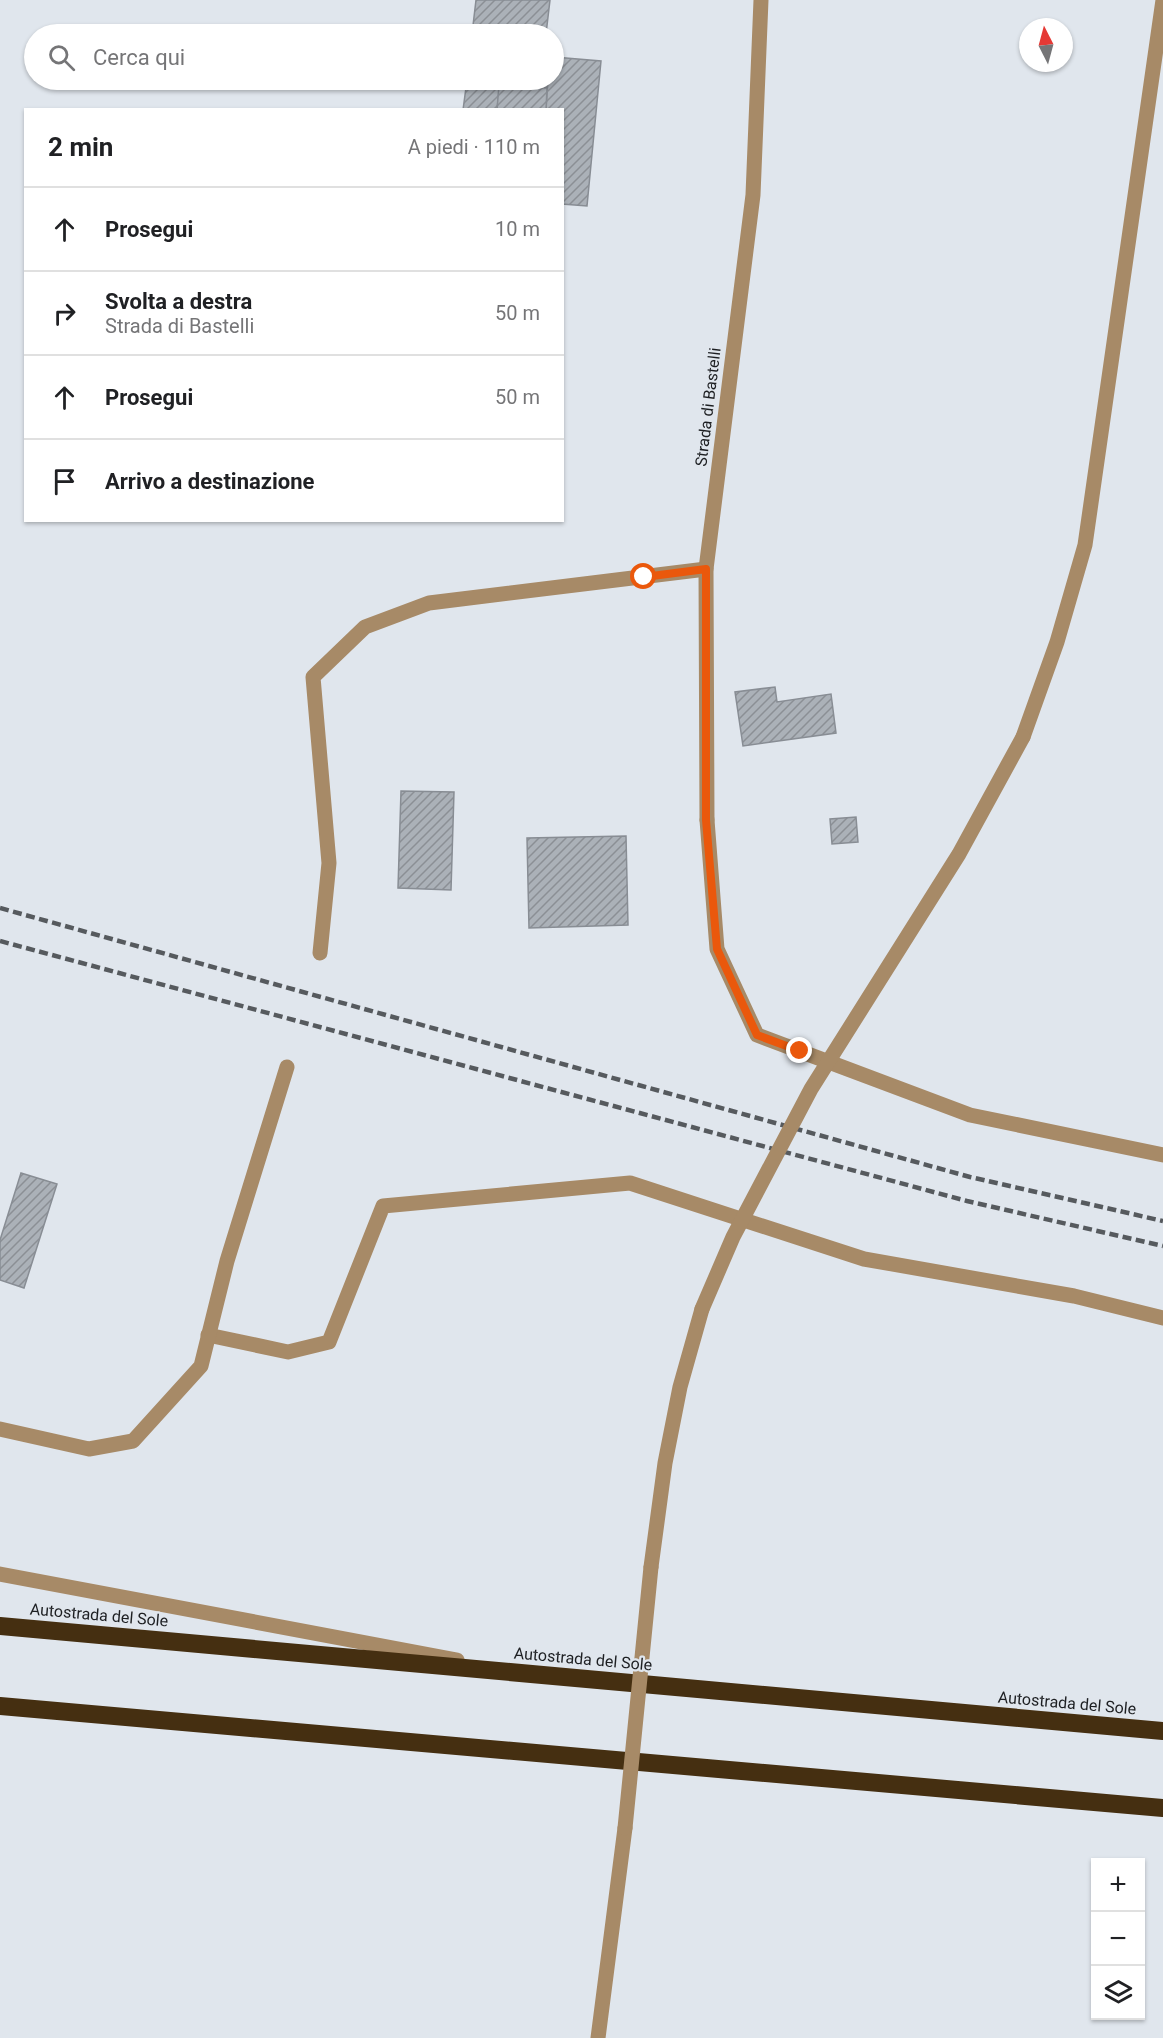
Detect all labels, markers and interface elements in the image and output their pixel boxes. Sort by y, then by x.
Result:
north arrow [1019,18,1073,72]
search box [24,24,564,90]
icon: search [45,41,78,74]
text: Cerca qui [93,45,185,70]
text: 2 min [48,132,113,162]
text: A piedi · 110 m [408,135,540,159]
icon: ahead [48,213,81,246]
text: Prosegui [105,217,193,242]
text: 10 m [495,217,540,241]
text: Svolta a destra [105,289,252,314]
icon: right [48,297,81,330]
text: 50 m [495,301,540,325]
text: Strada di Bastelli [105,314,254,338]
street label: Strada di Bastelli [691,347,725,467]
icon: ahead [48,381,81,414]
text: Prosegui [105,385,193,410]
text: 50 m [495,385,540,409]
icon: arrive [48,465,81,498]
text: Arrivo a destinazione [105,469,314,494]
route start [630,563,656,589]
route end [786,1037,812,1063]
street label: Autostrada del Sole [29,1599,169,1631]
street label: Autostrada del Sole [513,1643,653,1675]
street label: Autostrada del Sole [997,1687,1137,1719]
map controls [1091,1858,1145,2020]
button: + [1091,1858,1145,1912]
button: − [1091,1912,1145,1966]
button: layers [1091,1966,1145,2020]

